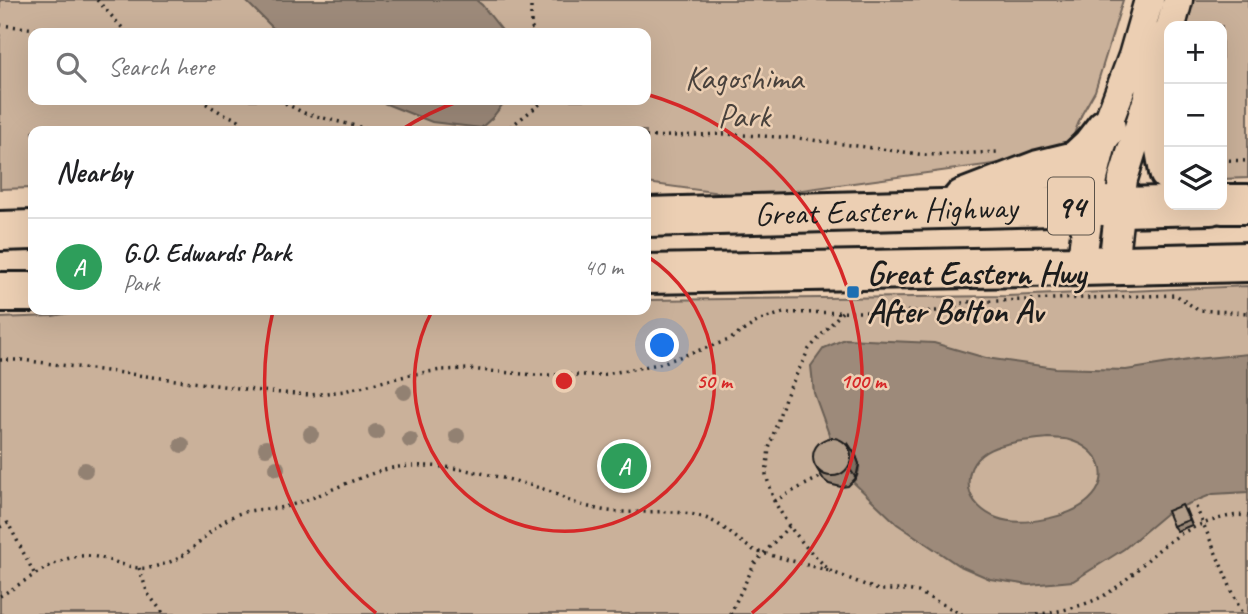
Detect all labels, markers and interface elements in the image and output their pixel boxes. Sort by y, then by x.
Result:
map controls [1164,21,1227,210]
button: + [1164,21,1227,84]
search box [28,28,651,105]
icon: search [52,48,90,86]
text: Search here [108,50,214,83]
park label: Kagoshima Park [685,57,806,137]
button: − [1164,84,1227,147]
button: layers [1164,147,1227,210]
text: Nearby [56,153,132,191]
road number: 94 [1048,177,1094,234]
street label: Great Eastern Highway [754,186,1021,235]
text: G.O. Edwards Park [123,236,291,269]
place label: Great Eastern Hwy After Bolton Av [867,252,1089,332]
text: A [73,253,85,282]
text: 40 m [584,253,623,282]
text: Park [123,269,159,298]
marker: Great Eastern Hwy After Bolton Av [845,284,861,300]
your location [645,328,679,362]
text: 50 m [696,368,734,394]
text: 100 m [840,368,888,394]
centre of rings [552,369,576,393]
pin: A [601,440,647,492]

